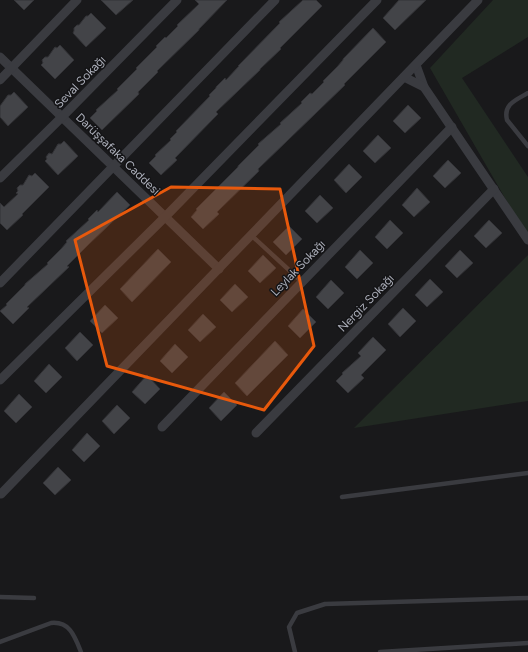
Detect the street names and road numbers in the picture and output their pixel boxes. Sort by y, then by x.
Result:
street label: Seval Sokağı [51,53,109,111]
street label: Darüşşafaka Caddesi [73,110,163,198]
street label: Leylak Sokağı [268,237,328,299]
street label: Nergiz Sokağı [335,271,397,335]

